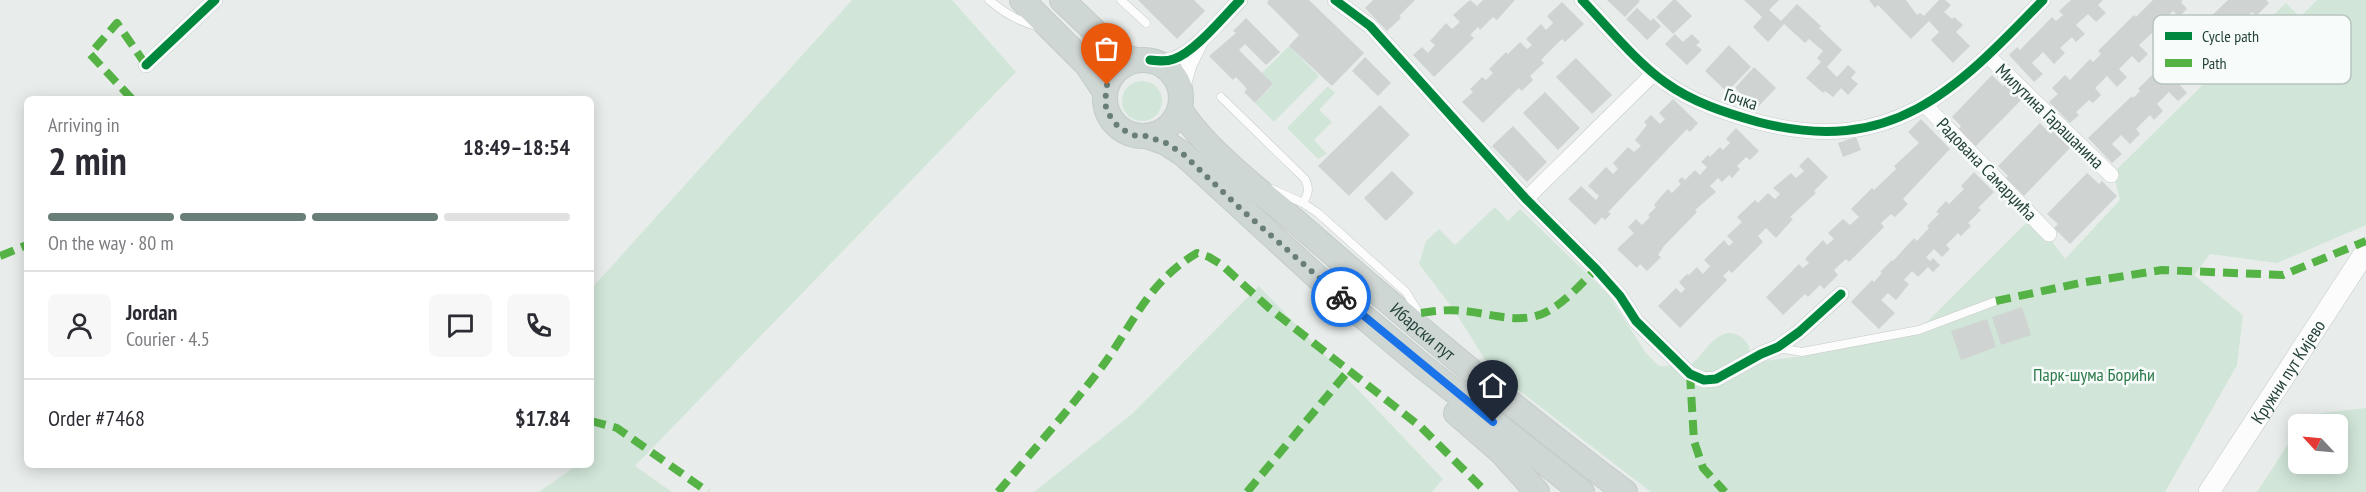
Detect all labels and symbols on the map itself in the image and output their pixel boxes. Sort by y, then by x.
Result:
legend [2153,15,2351,84]
pin [1081,23,1132,85]
text: Cycle path [2202,26,2259,46]
text: Path [2202,53,2227,73]
street label: Милутина Гарашанина [1991,59,2109,173]
street label: Гочка [1721,83,1761,115]
street label: Радована Самарџића [1932,113,2042,225]
courier [1311,267,1371,327]
street label: Ибарски пут [1386,297,1461,365]
street label: Кружни пут Кијево [2245,315,2330,428]
pin [1467,360,1518,422]
park label: Парк-шума Борићи [2033,363,2155,386]
north arrow [2288,414,2348,474]

